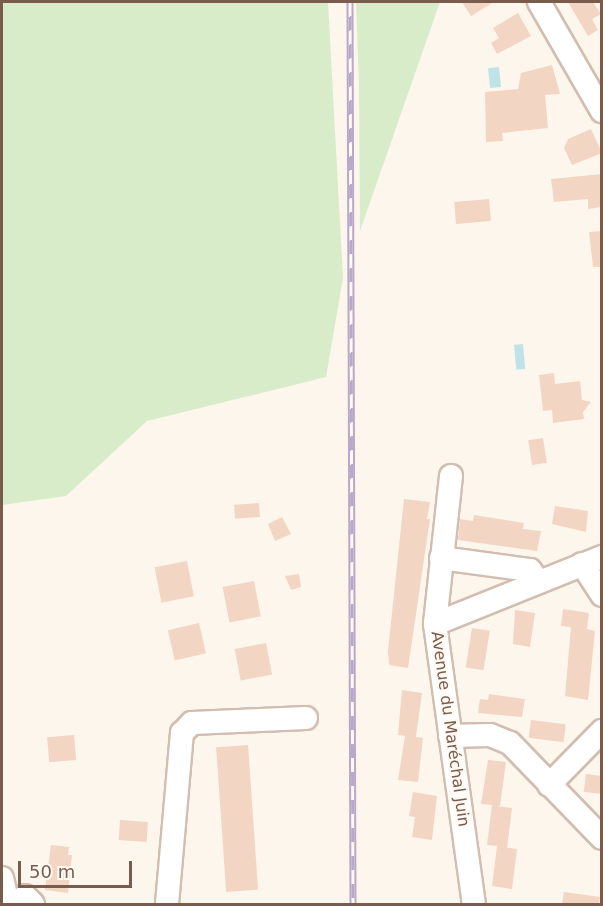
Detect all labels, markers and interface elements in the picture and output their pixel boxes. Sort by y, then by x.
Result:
street label: Avenue du Maréchal Juin [427,630,473,828]
scale bar [21,849,135,887]
text: 50 m [29,861,75,882]

